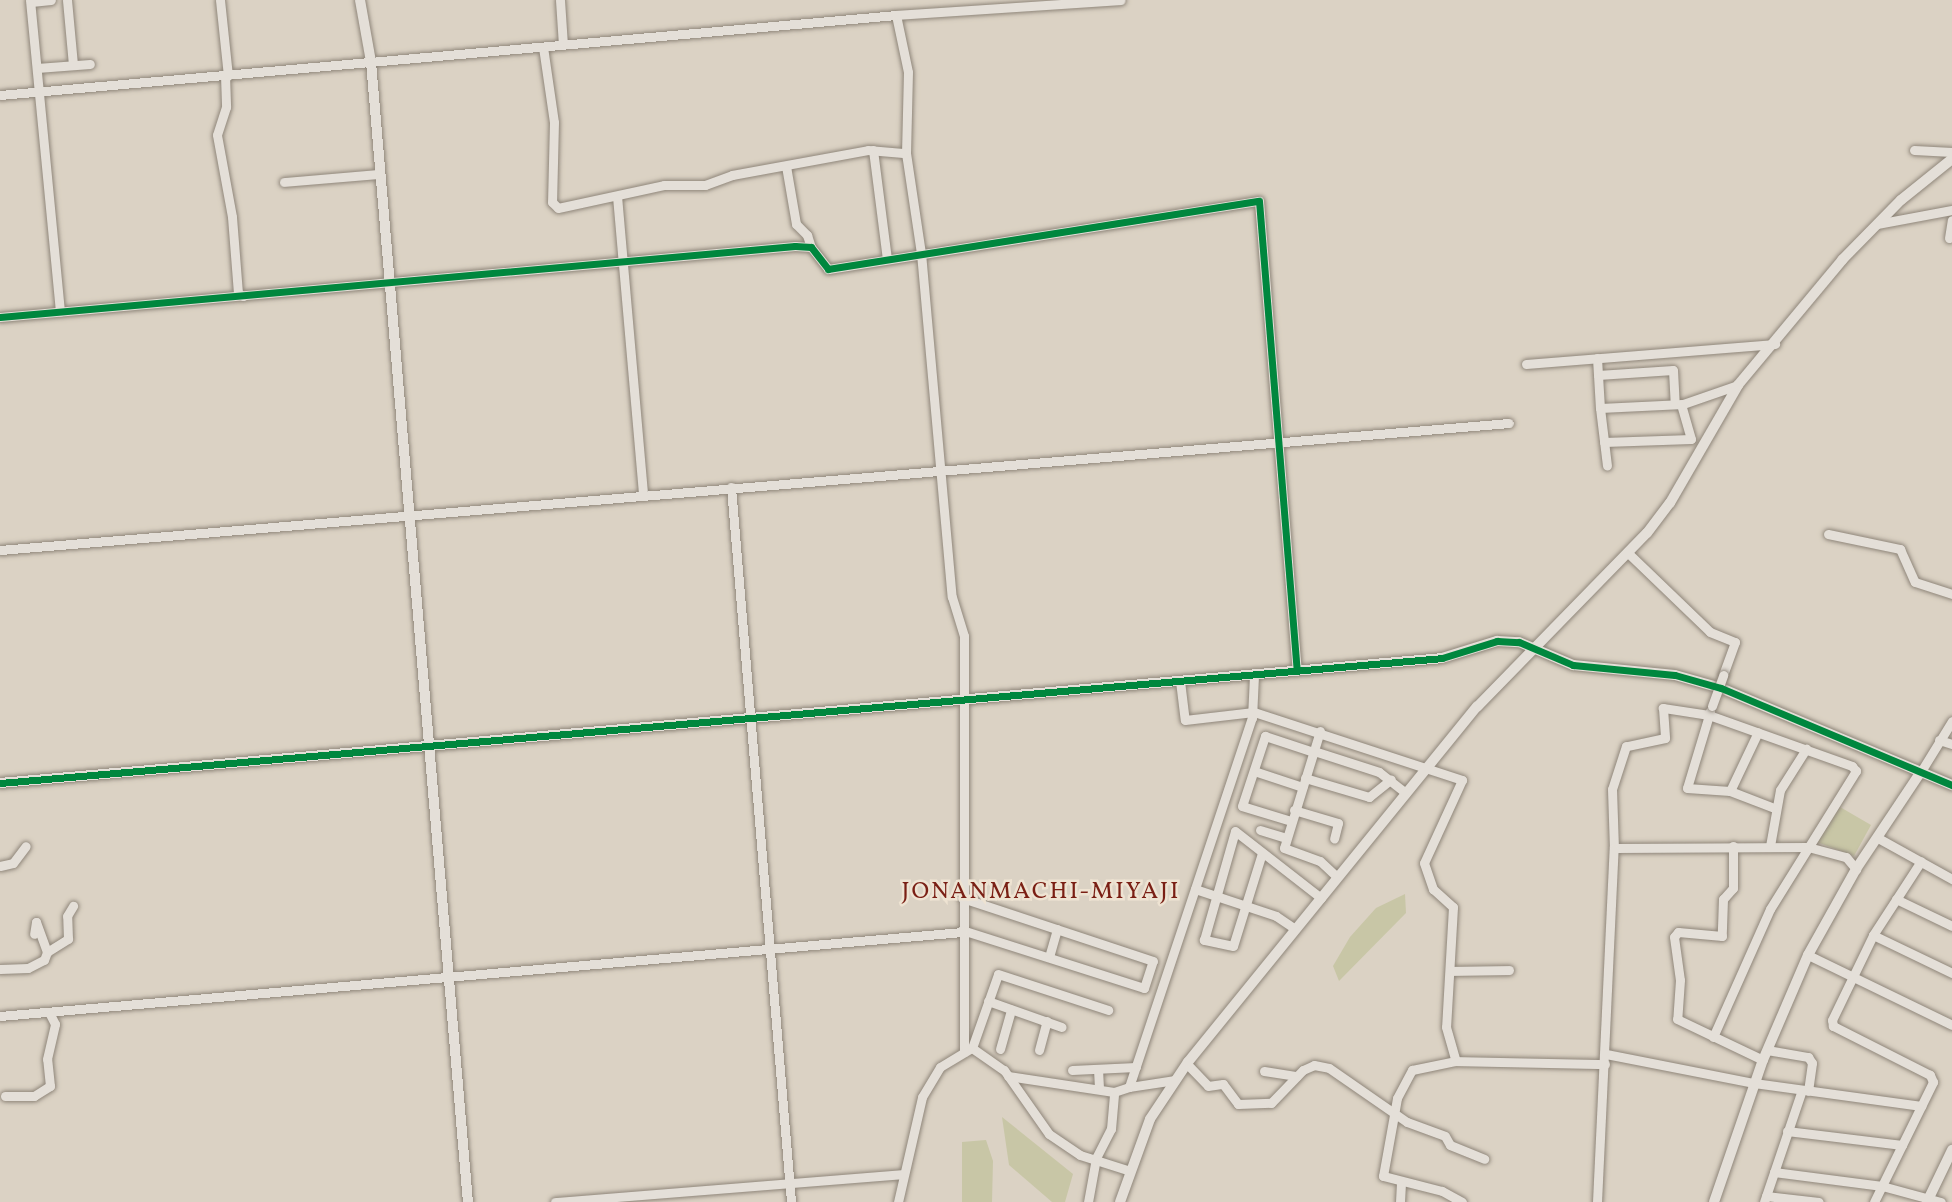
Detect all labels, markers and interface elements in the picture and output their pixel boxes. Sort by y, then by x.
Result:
district label: JONANMACHI-MIYAJI [904,879,1178,907]

